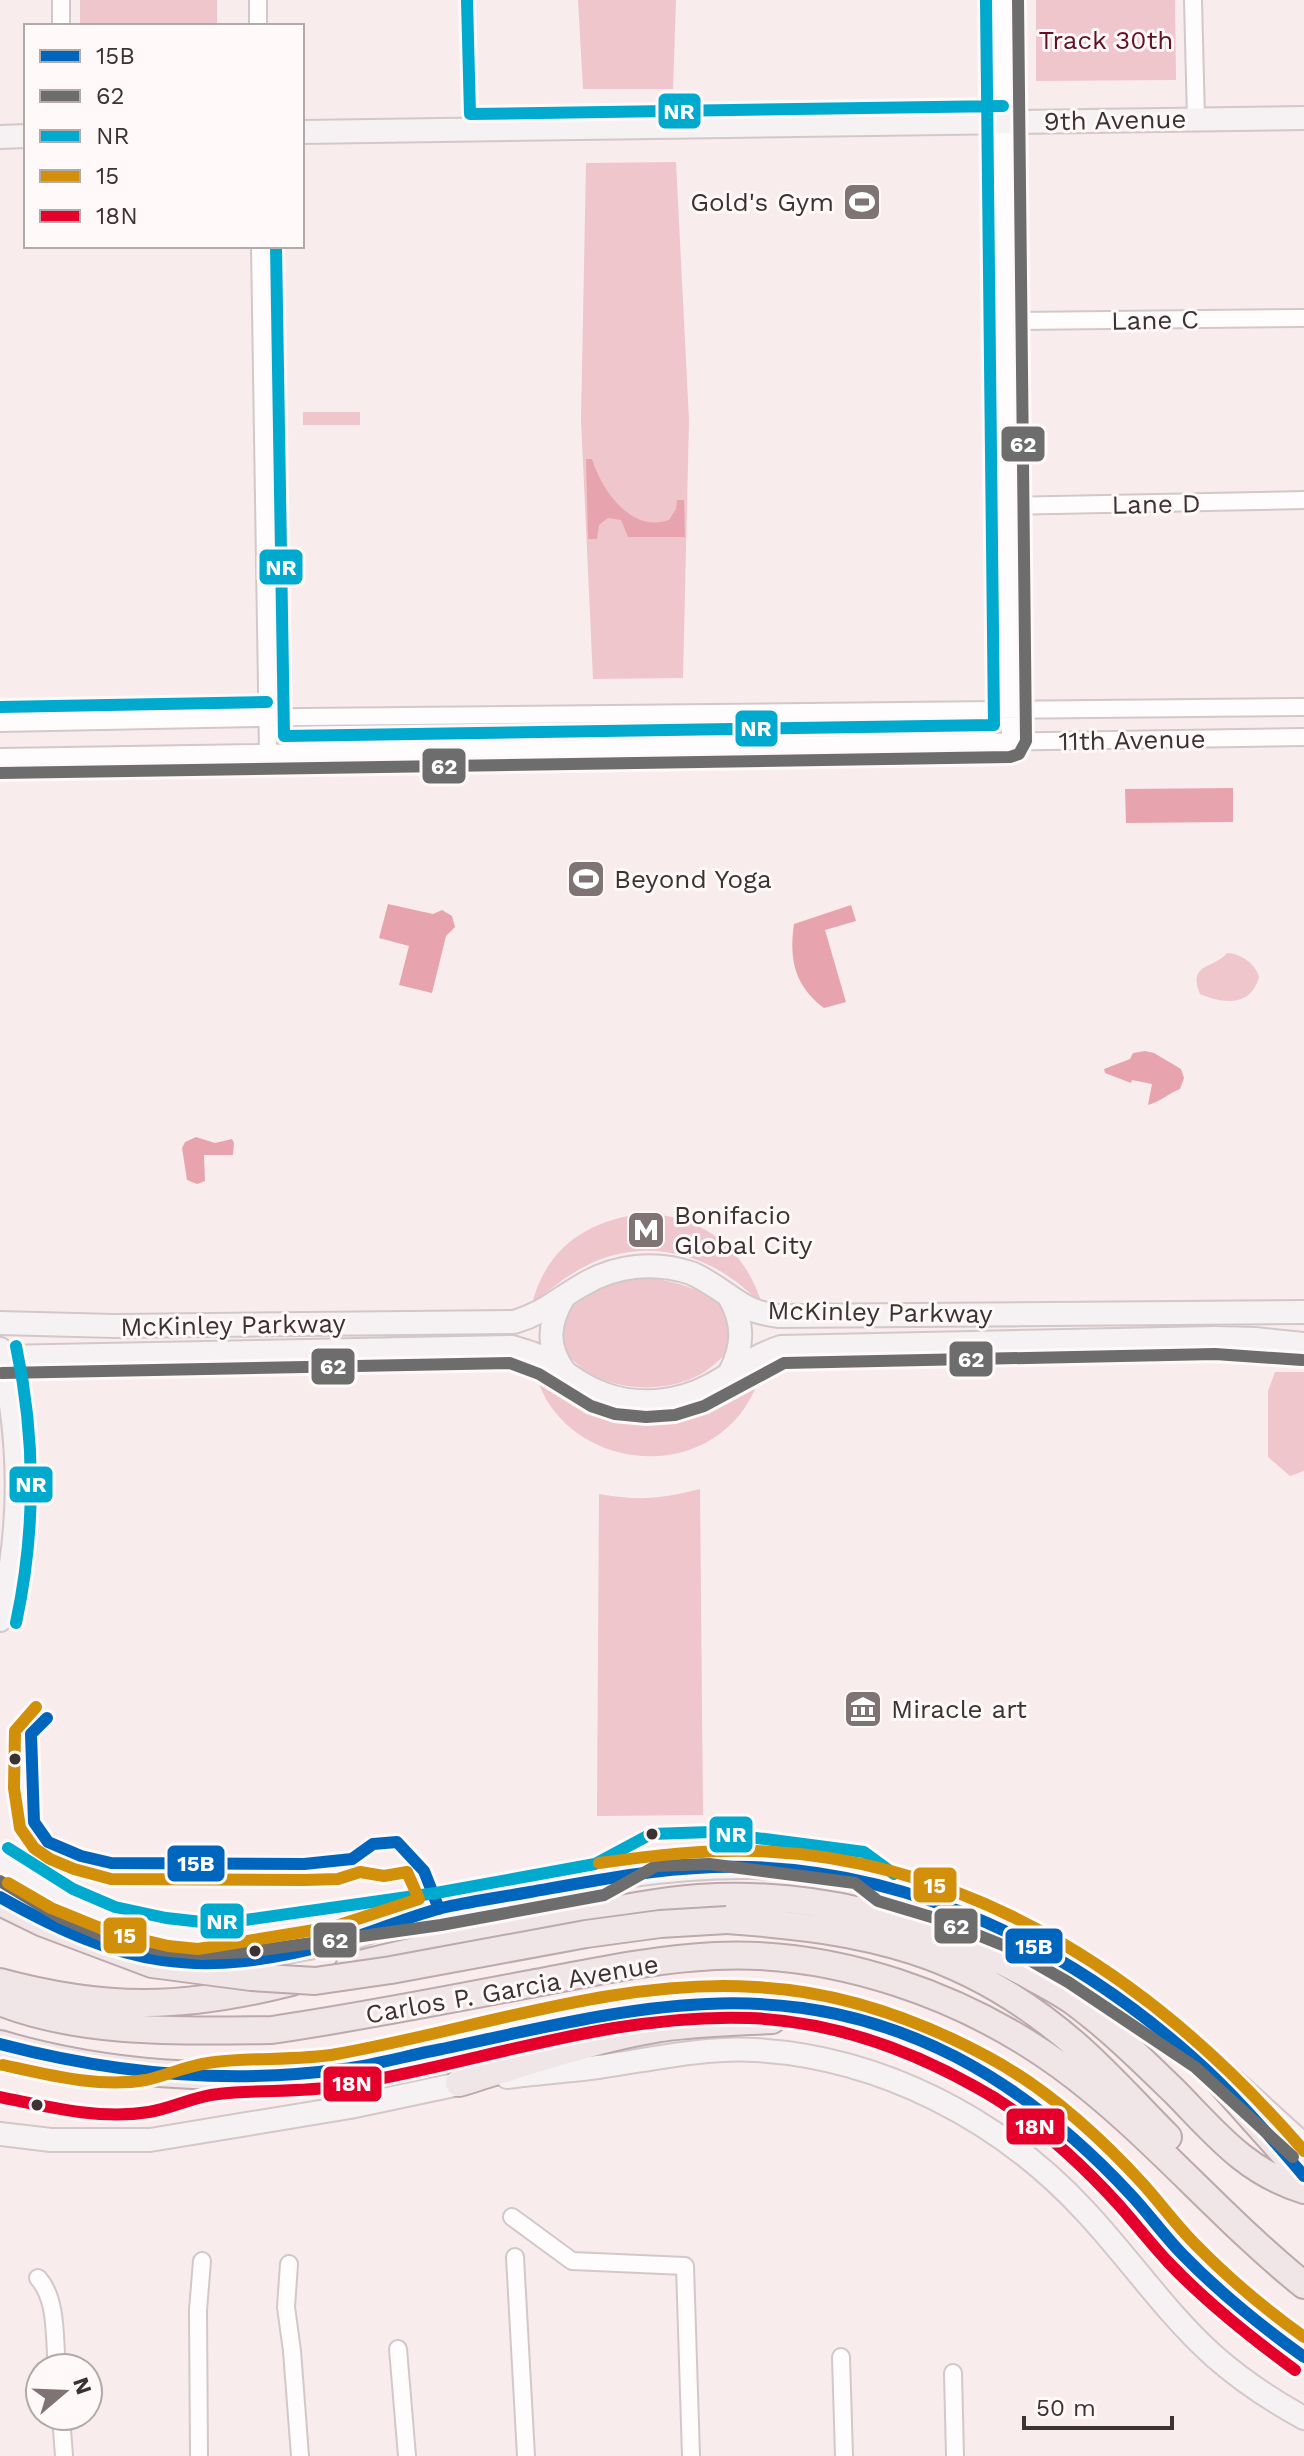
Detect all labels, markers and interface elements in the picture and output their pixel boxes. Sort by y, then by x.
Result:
legend [24,24,304,248]
park label: Track 30th [1039,25,1173,55]
text: 15B [96,42,135,70]
text: 62 [96,82,125,110]
line badge: NR [657,92,702,130]
text: NR [663,99,695,124]
street label: 9th Avenue [1043,104,1187,136]
text: NR [96,122,130,150]
text: 15 [96,162,119,190]
sports icon: Gold's Gym [841,181,883,223]
place label: Gold's Gym [690,187,834,217]
text: 18N [96,202,138,230]
street label: Lane C [1111,304,1199,336]
line badge: 62 [1000,425,1046,463]
text: 62 [1010,432,1036,457]
street label: Lane D [1111,488,1201,520]
line badge: NR [258,548,304,586]
text: NR [265,555,297,580]
line badge: NR [734,709,779,748]
text: NR [740,716,772,741]
street label: 11th Avenue [1058,724,1206,756]
line badge: 62 [421,747,467,785]
text: 62 [431,754,457,779]
sports icon: Beyond Yoga [565,858,607,900]
place label: Beyond Yoga [614,864,772,894]
place label: Bonifacio Global City [674,1200,813,1260]
metro station icon: Bonifacio Global City [625,1209,667,1251]
street label: McKinley Parkway [767,1295,993,1329]
street label: McKinley Parkway [120,1308,346,1342]
line badge: 62 [948,1340,994,1378]
line badge: 62 [310,1347,356,1386]
text: 62 [958,1347,984,1372]
text: 62 [320,1354,346,1379]
line badge: NR [8,1465,54,1504]
text: NR [15,1472,47,1497]
museum icon: Miracle art [842,1688,884,1730]
place label: Miracle art [891,1694,1027,1724]
unlabelled marker [7,1751,23,1767]
line badge: NR [708,1815,754,1854]
text: NR [715,1822,747,1847]
unlabelled marker [644,1826,660,1842]
line badge: 15B [166,1844,226,1883]
text: 15B [177,1851,215,1876]
line badge: 15 [912,1866,958,1904]
text: 15 [924,1873,946,1898]
line badge: NR [199,1902,245,1940]
line badge: 62 [933,1907,979,1945]
text: NR [206,1909,238,1934]
text: 62 [943,1914,969,1939]
line badge: 15 [102,1916,148,1955]
line badge: 62 [312,1921,358,1959]
text: 15 [114,1923,136,1948]
line badge: 15B [1004,1927,1064,1965]
text: 62 [322,1928,348,1953]
text: 15B [1015,1934,1053,1959]
unlabelled marker [247,1943,263,1959]
street label: Carlos P. Garcia Avenue [363,1948,661,2030]
line badge: 18N [322,2065,383,2103]
text: 18N [332,2071,372,2096]
unlabelled marker [29,2097,45,2113]
line badge: 18N [1005,2107,1066,2146]
text: 18N [1015,2114,1055,2139]
north arrow [24,2352,104,2432]
text: N [68,2374,97,2397]
scale bar [1024,2380,1172,2430]
text: 50 m [1036,2394,1096,2422]

